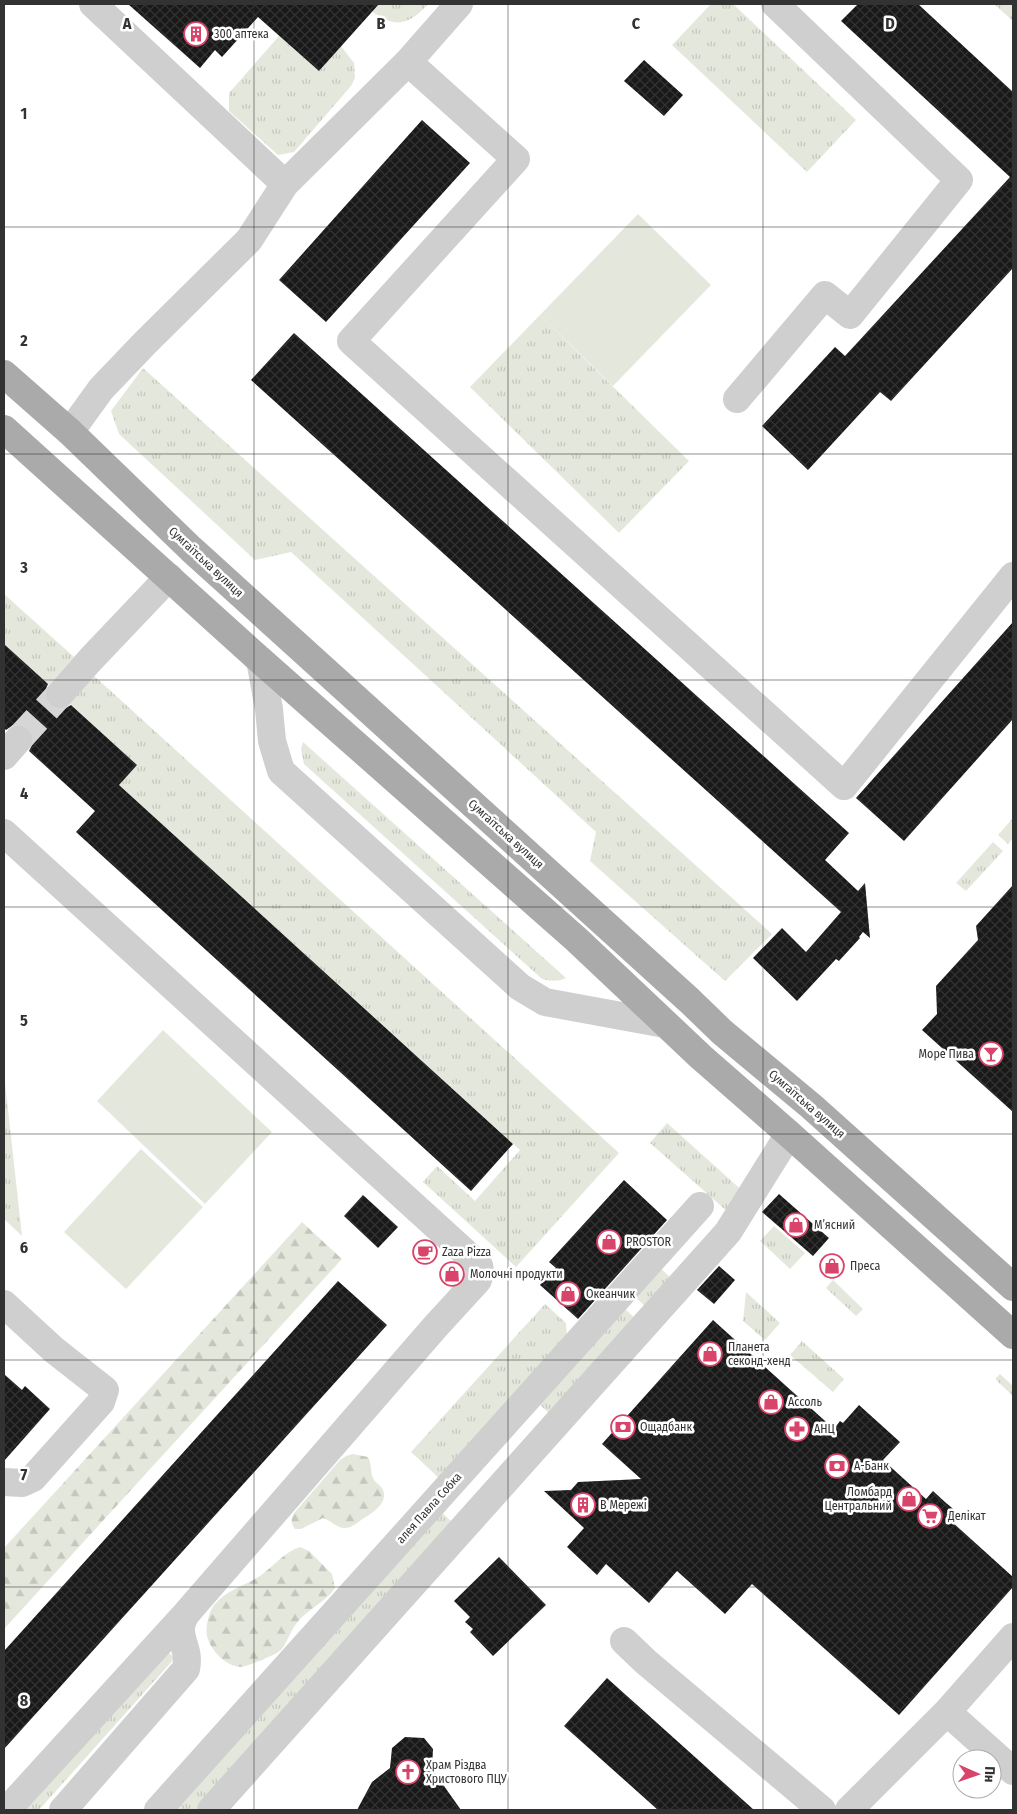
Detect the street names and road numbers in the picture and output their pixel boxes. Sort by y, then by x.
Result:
street label: Сумгаїтська вулиця [166,524,246,600]
street label: Сумгаїтська вулиця [465,796,547,872]
street label: Сумгаїтська вулиця [766,1067,848,1141]
street label: алея Павла Собка [394,1470,464,1546]

